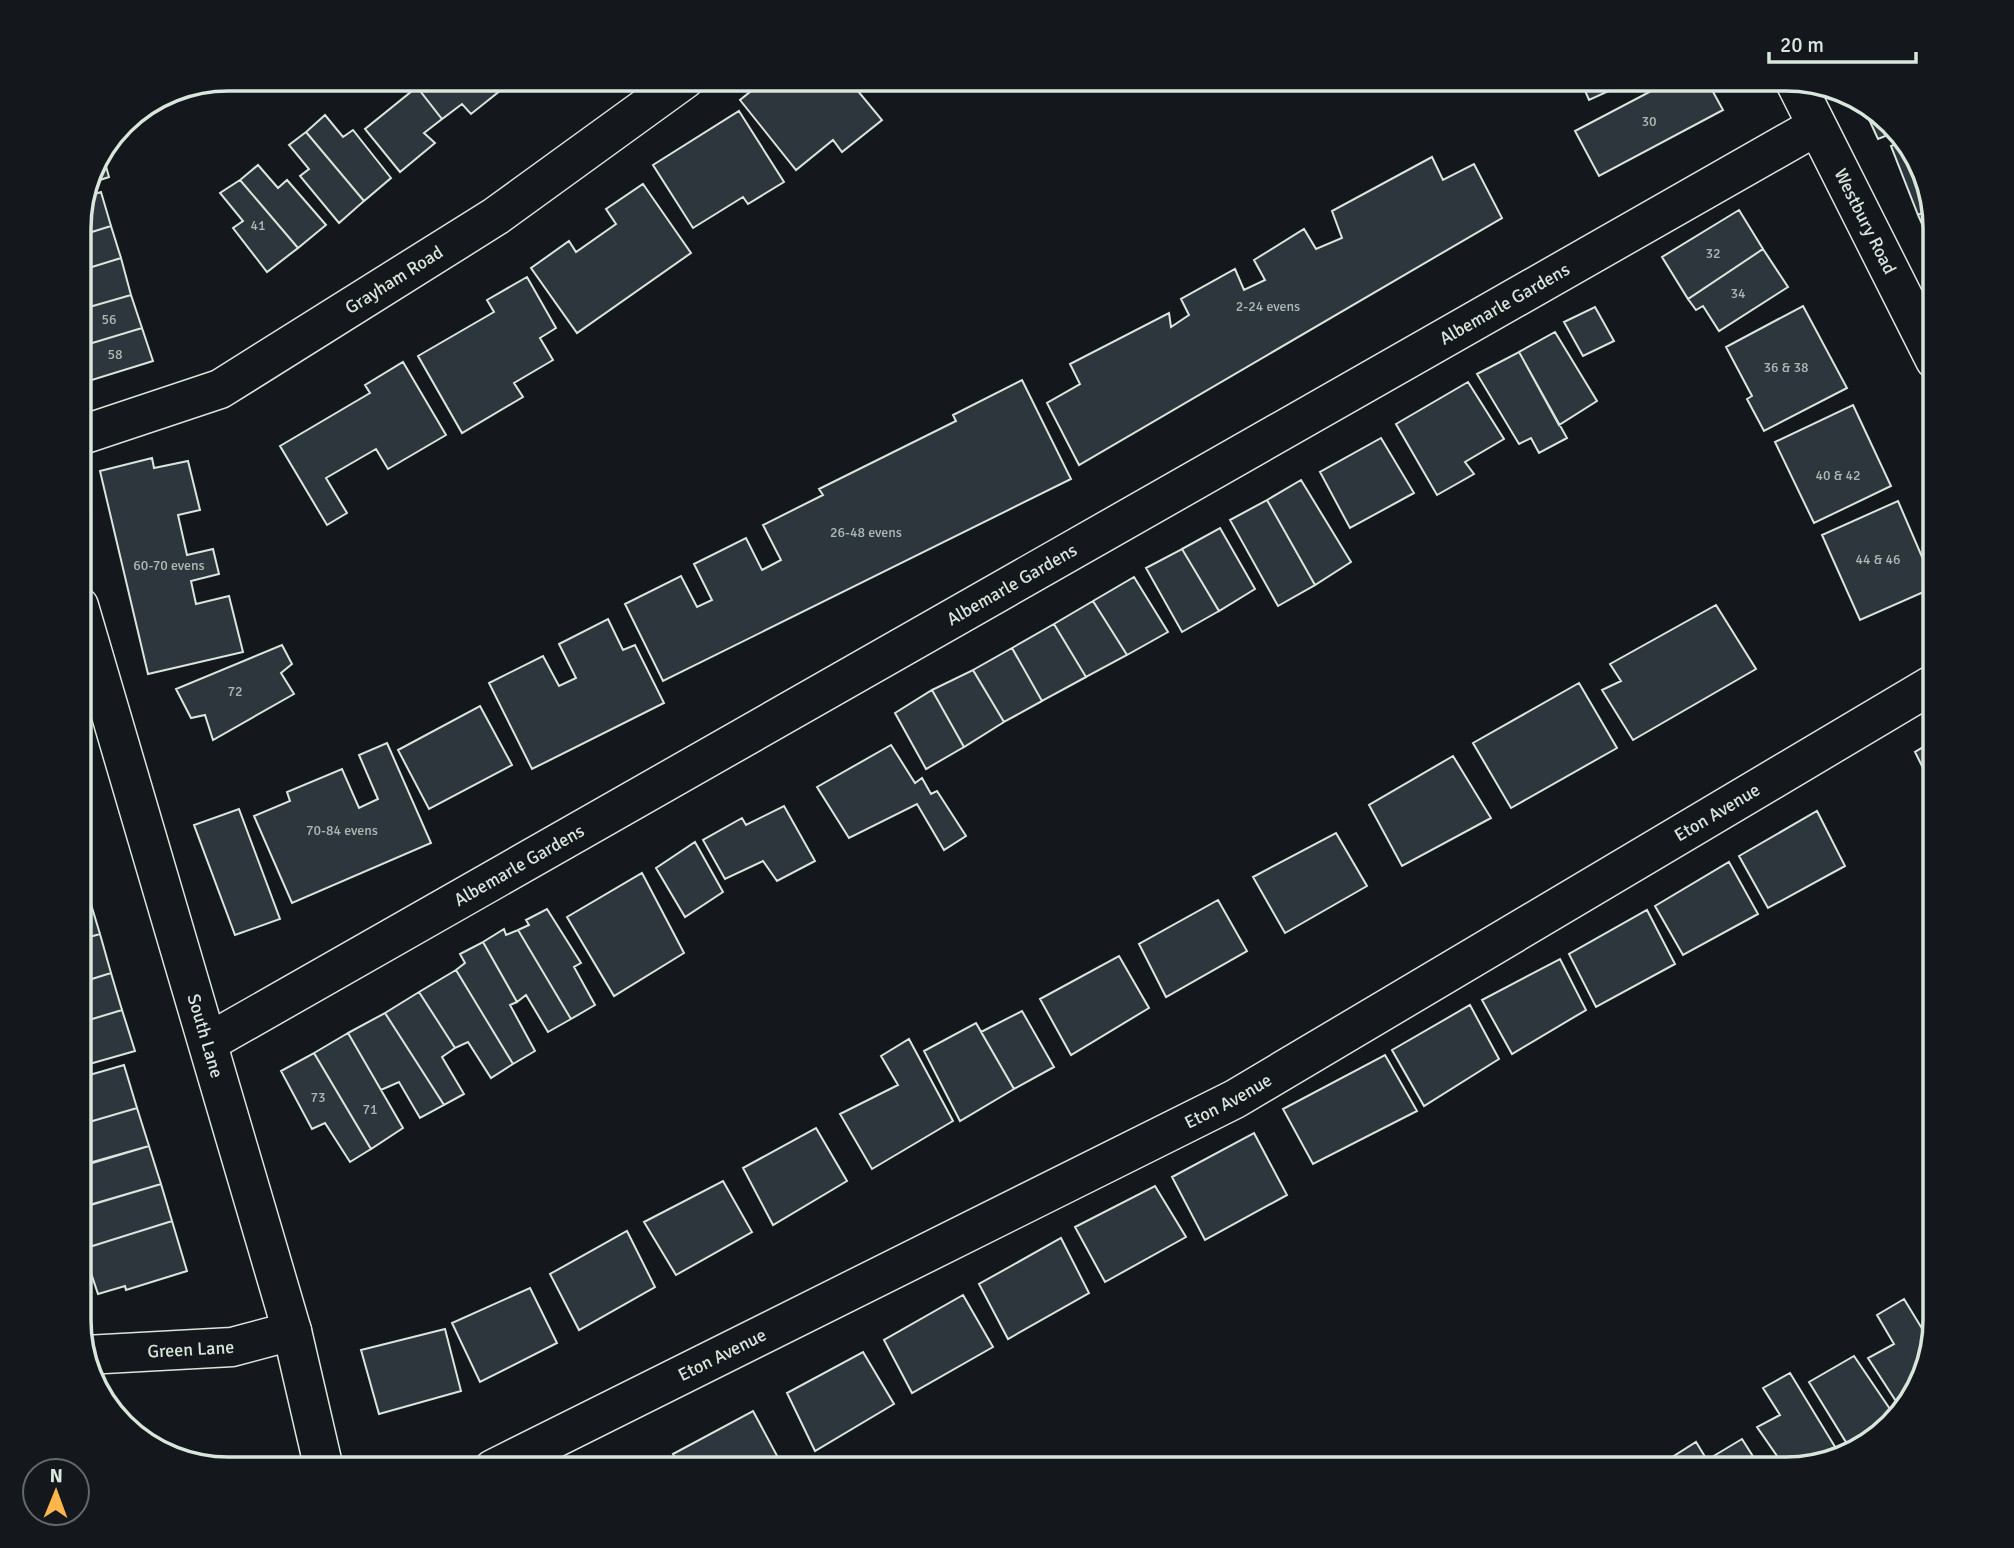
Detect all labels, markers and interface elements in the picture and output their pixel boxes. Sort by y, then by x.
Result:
scale bar [1769,21,1916,65]
text: 20 m [1780,32,1824,58]
house number: 30 [1641,113,1657,130]
street label: Westbury Road [1829,165,1901,278]
house number: 41 [250,217,266,234]
street label: Grayham Road [341,241,447,319]
house number: 32 [1705,245,1721,262]
street label: Albemarle Gardens [1435,258,1574,350]
house number: 34 [1730,285,1746,302]
house number: 2-24 evens [1236,298,1300,315]
house number: 56 [101,311,117,328]
house number: 58 [107,346,123,363]
house number: 36 & 38 [1763,359,1809,376]
house number: 40 & 42 [1815,467,1861,484]
house number: 26-48 evens [830,524,902,541]
street label: Albemarle Gardens [943,539,1081,630]
house number: 44 & 46 [1855,551,1901,568]
house number: 60-70 evens [133,557,205,574]
house number: 72 [227,683,243,700]
street label: Eton Avenue [1670,779,1764,846]
street label: Albemarle Gardens [450,819,588,911]
house number: 70-84 evens [306,822,378,839]
street label: South Lane [183,991,228,1080]
street label: Eton Avenue [1181,1069,1276,1133]
house number: 73 [310,1089,326,1106]
house number: 71 [362,1101,378,1118]
street label: Eton Avenue [674,1324,770,1386]
street label: Green Lane [147,1336,235,1363]
north arrow [21,1457,91,1527]
text: N [49,1464,63,1488]

